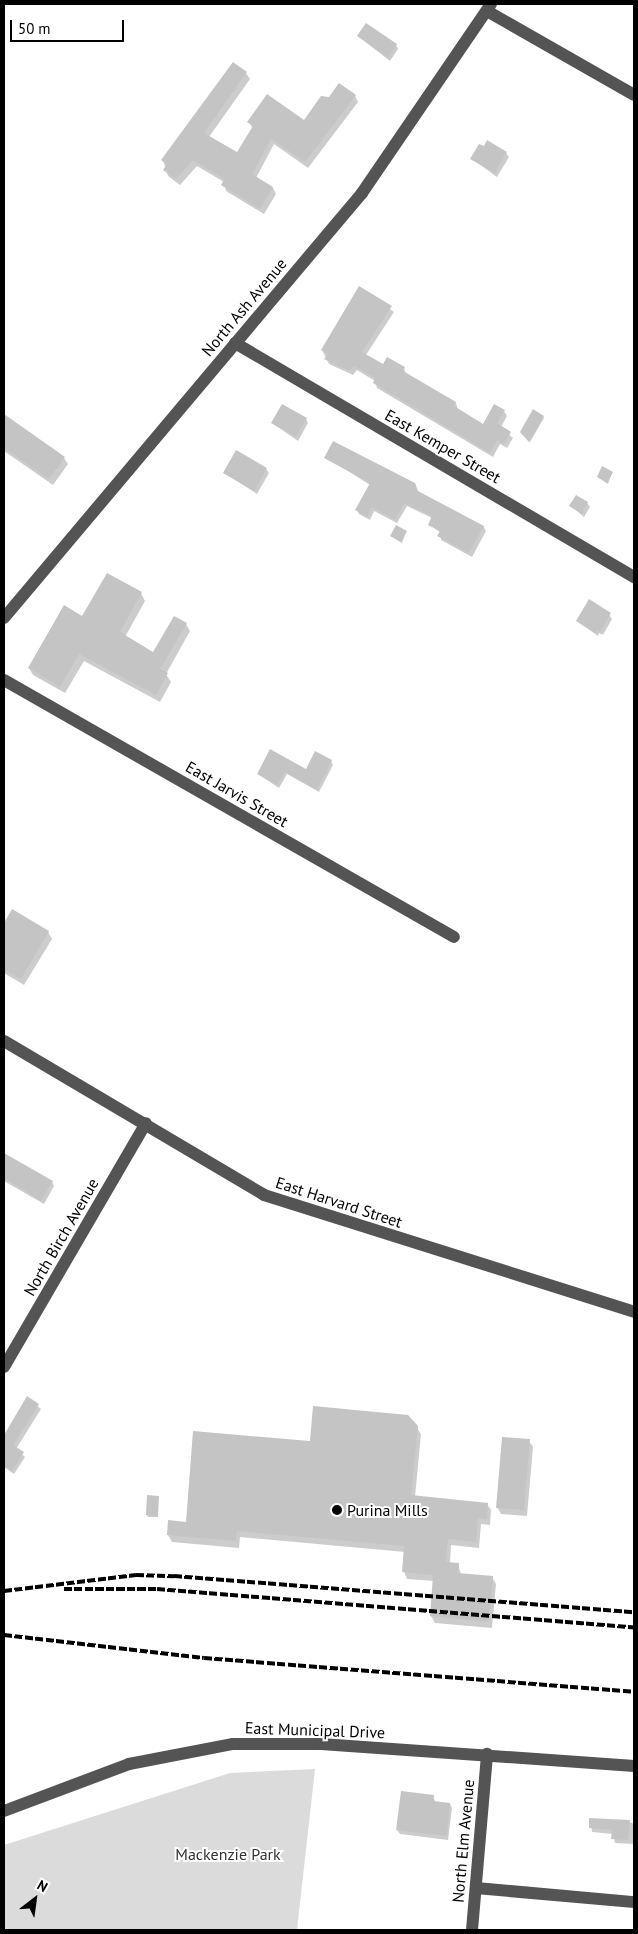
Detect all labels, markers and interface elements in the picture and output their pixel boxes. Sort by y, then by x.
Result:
scale bar [12,10,126,42]
text: 50 m [18,19,51,38]
street label: North Ash Avenue [197,254,291,360]
street label: East Kemper Street [382,405,504,487]
street label: East Jarvis Street [182,757,292,831]
street label: East Harvard Street [273,1172,405,1232]
street label: North Birch Avenue [19,1175,103,1299]
place label: Purina Mills [347,1500,428,1520]
marker: Purina Mills [331,1504,343,1516]
street label: East Municipal Drive [245,1718,385,1742]
street label: North Elm Avenue [448,1778,478,1904]
park label: Mackenzie Park [175,1844,281,1864]
north arrow [10,1874,60,1924]
text: N [34,1876,51,1896]

